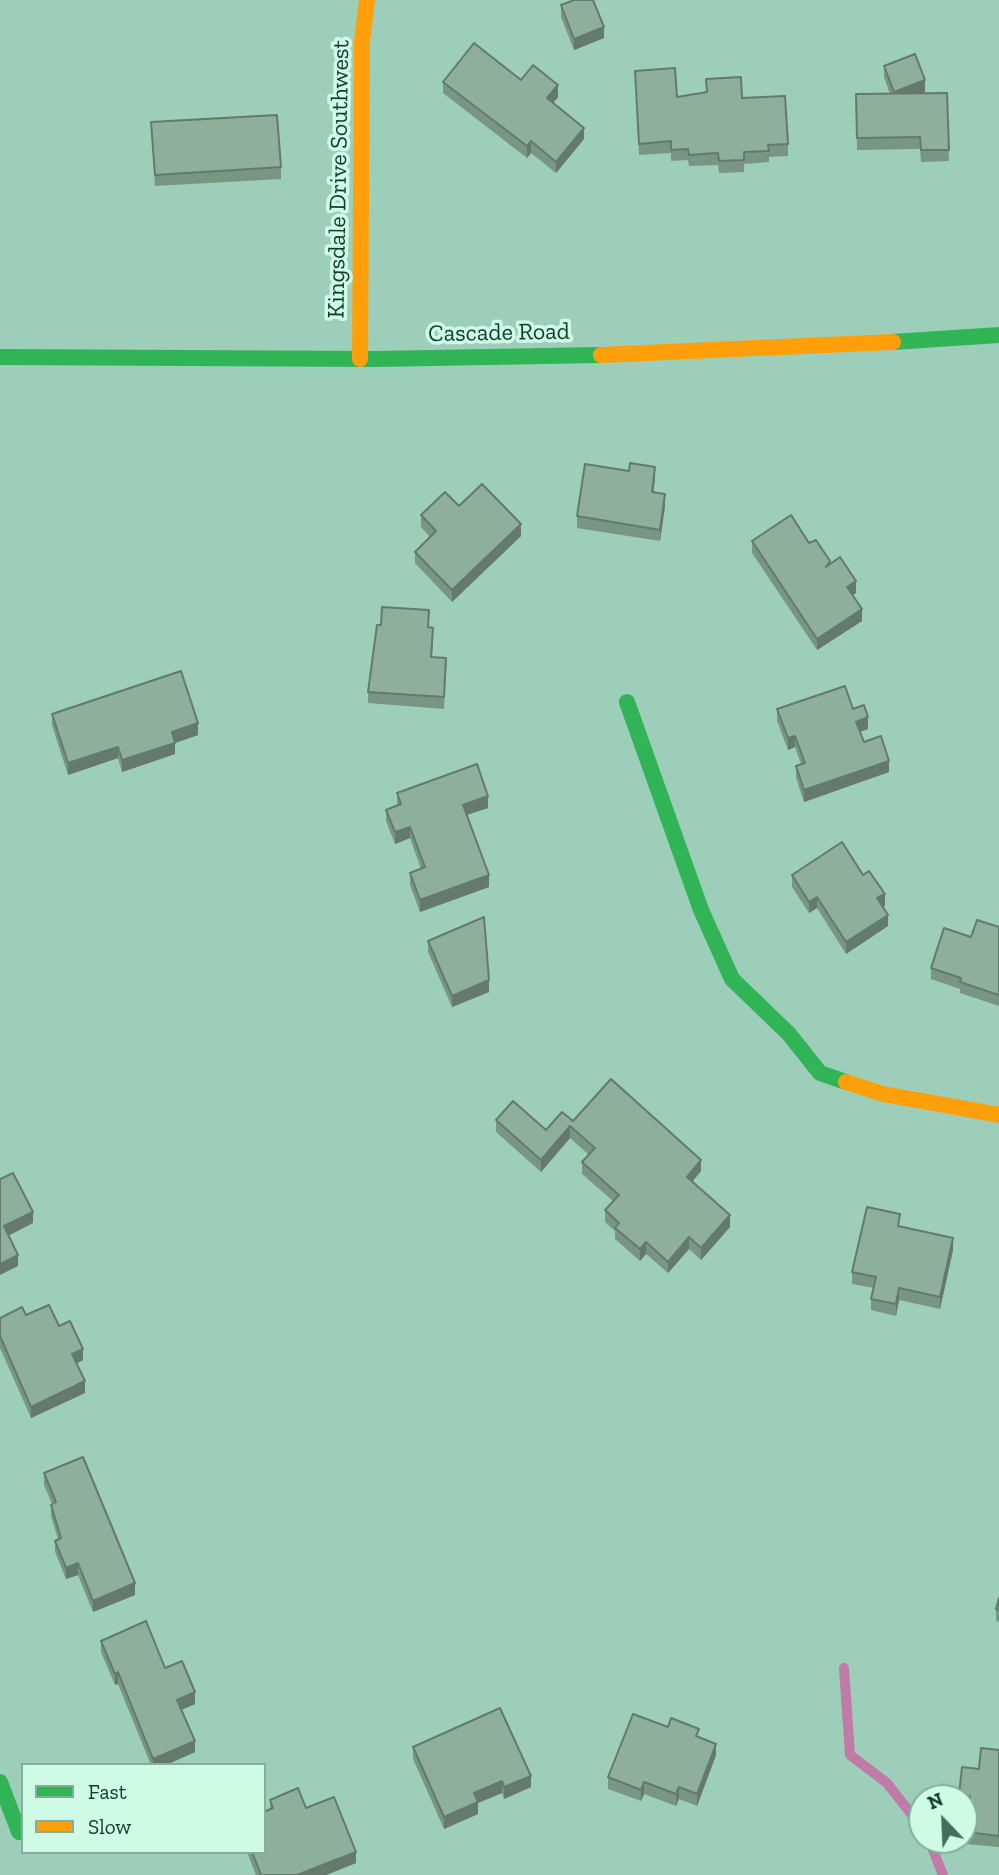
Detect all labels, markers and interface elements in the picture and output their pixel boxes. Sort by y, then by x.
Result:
street label: Kingsdale Drive Southwest [322,39,356,319]
street label: Cascade Road [428,317,570,349]
legend [21,1763,266,1854]
text: Fast [88,1779,127,1804]
north arrow [908,1784,978,1854]
text: N [924,1788,947,1814]
text: Slow [88,1814,131,1839]

